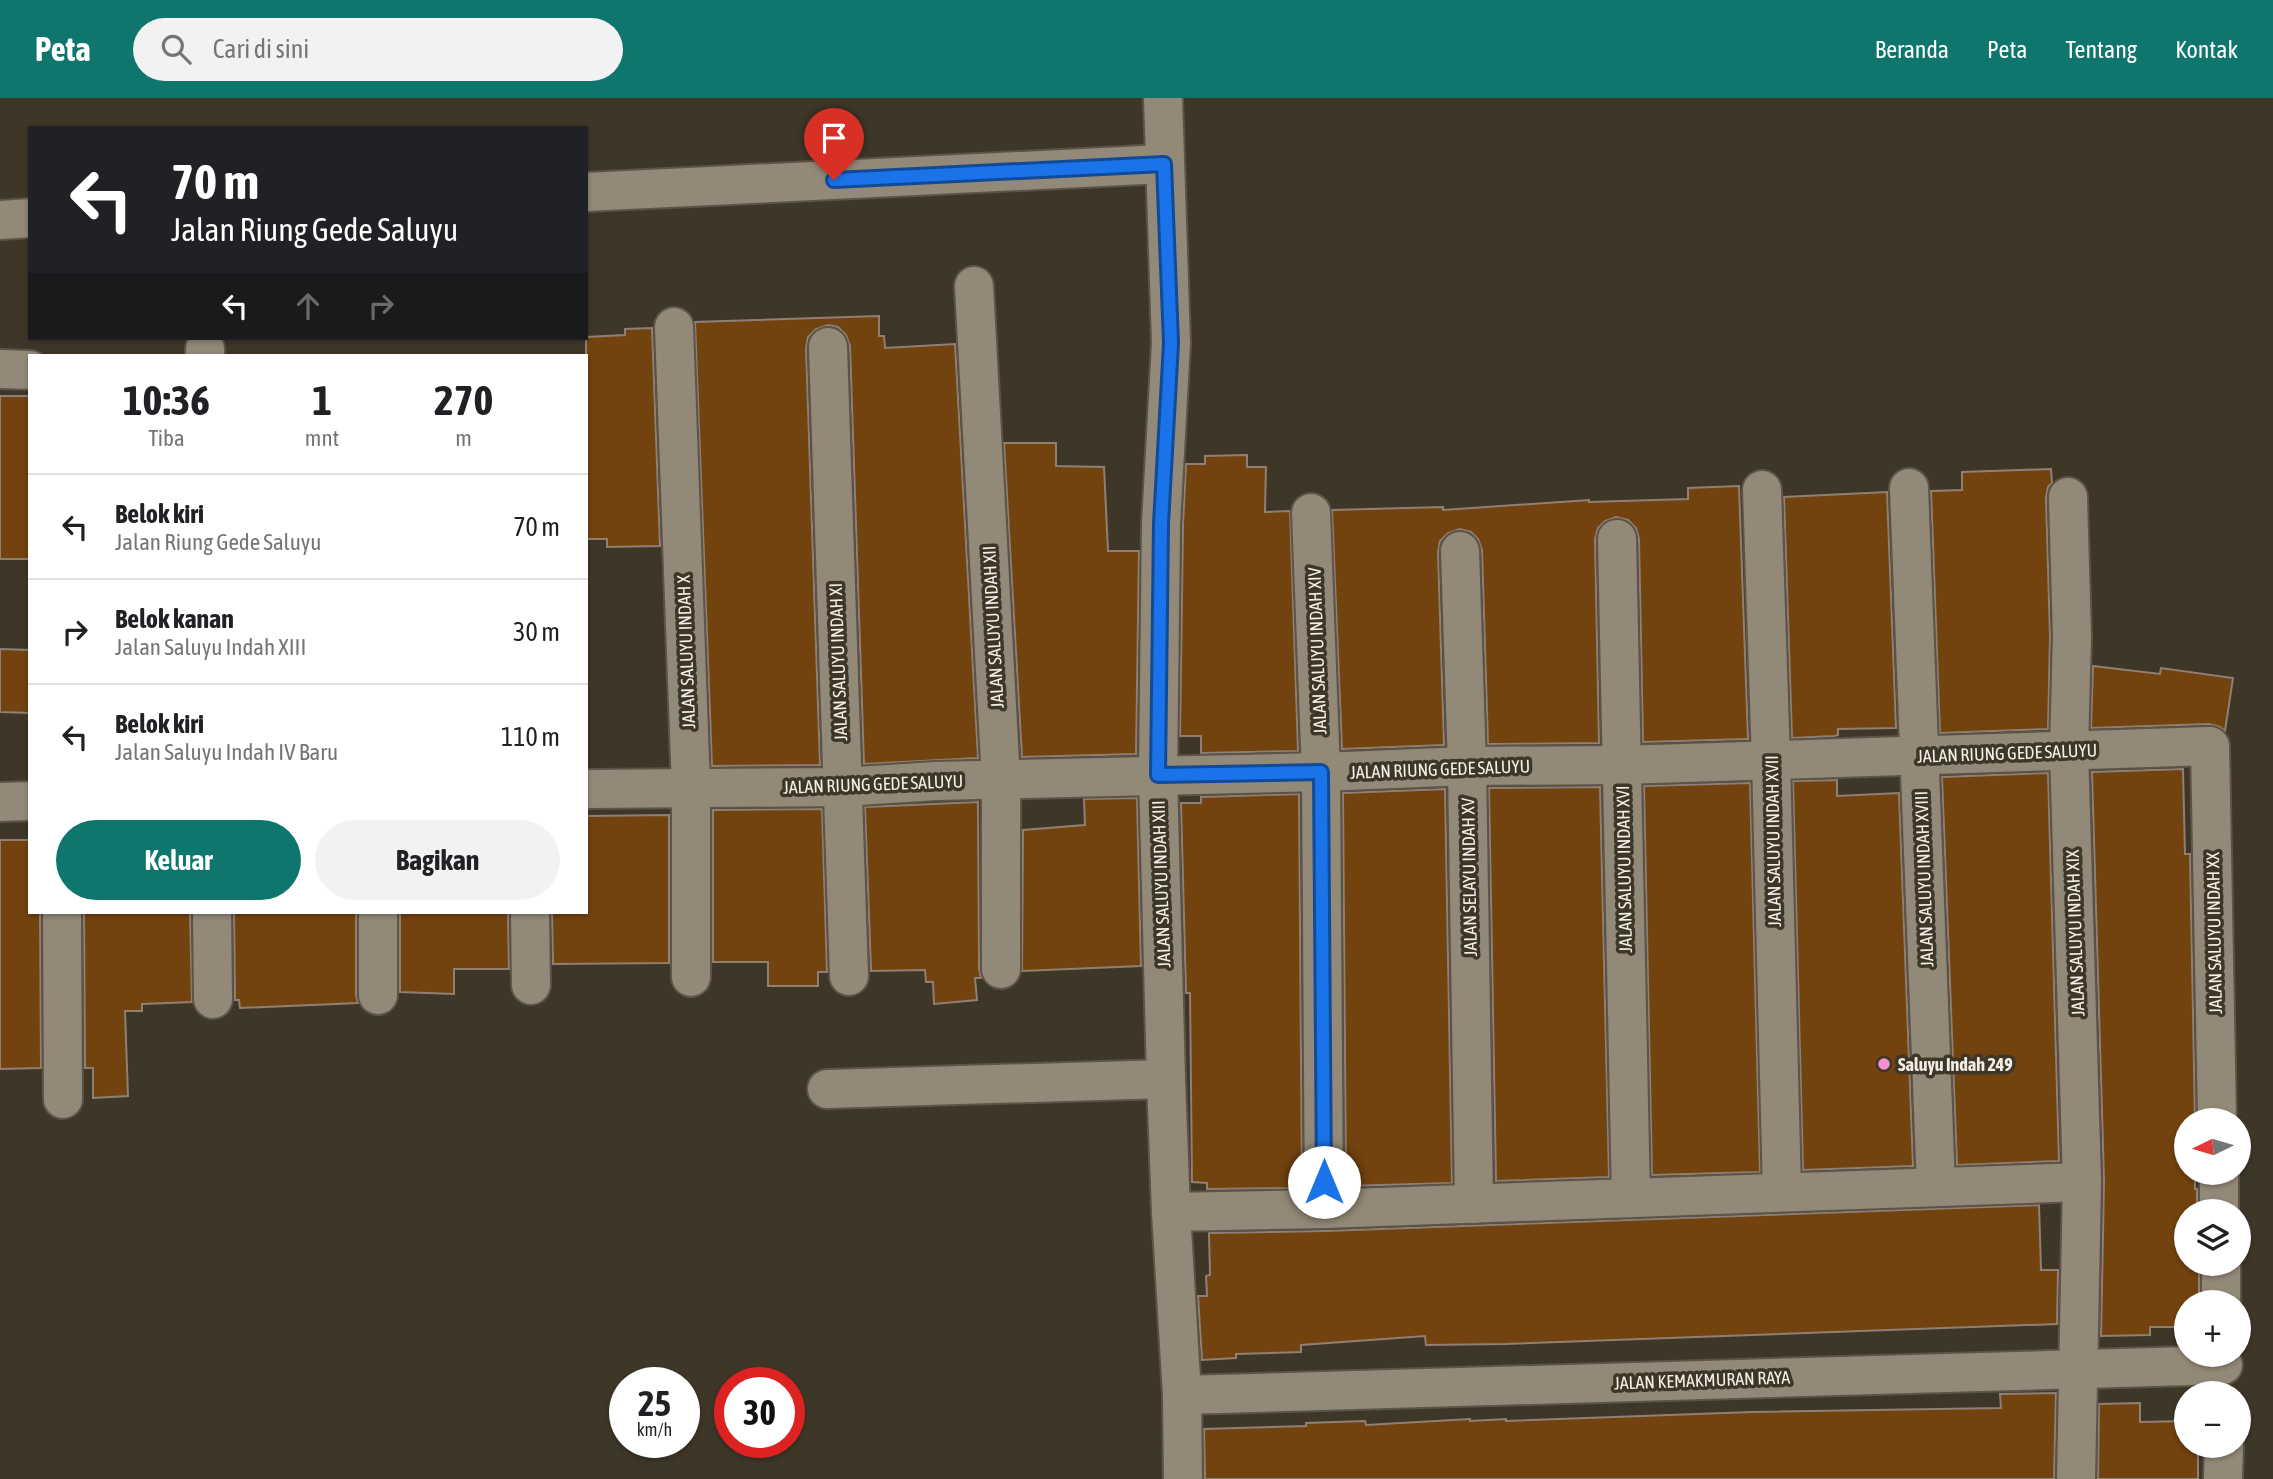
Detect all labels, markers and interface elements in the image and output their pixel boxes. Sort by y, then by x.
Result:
search box [133,18,623,81]
text: Peta [35,30,91,68]
icon: search [157,30,195,68]
text: Cari di sini [213,34,309,64]
text: Beranda [1875,36,1949,63]
text: Peta [1987,36,2027,63]
text: Tentang [2065,36,2137,63]
text: Kontak [2175,36,2238,63]
pin [804,108,864,180]
icon: arrive [815,119,853,157]
text: 70 m [171,153,259,209]
icon: left [56,154,147,245]
text: Jalan Riung Gede Saluyu [171,211,458,248]
icon: left [216,287,254,325]
icon: ahead [289,287,327,325]
icon: right [362,287,400,325]
text: 10:36 [123,376,210,424]
text: 1 [312,376,332,424]
text: 270 [434,376,493,424]
text: Tiba [148,425,185,451]
text: mnt [305,425,339,451]
text: m [455,425,472,451]
text: Belok kiri [115,499,204,529]
icon: left [56,508,94,546]
text: 70 m [513,512,560,542]
text: Jalan Riung Gede Saluyu [115,529,321,555]
street label: JALAN SALUYU INDAH XII [978,545,1008,709]
street label: JALAN SALUYU INDAH XIV [1304,567,1330,735]
street label: JALAN SALUYU INDAH X [673,574,699,729]
street label: JALAN SALUYU INDAH XI [825,583,851,741]
text: Belok kanan [115,604,234,634]
icon: right [56,613,94,651]
text: 30 m [513,617,560,647]
text: Jalan Saluyu Indah XIII [115,634,306,660]
text: Belok kiri [115,709,204,739]
icon: left [56,718,94,756]
text: 110 m [501,722,560,752]
text: Jalan Saluyu Indah IV Baru [115,739,338,765]
street label: JALAN RIUNG GEDE SALUYU [1917,739,2097,767]
street label: JALAN RIUNG GEDE SALUYU [1350,755,1530,783]
street label: JALAN SALUYU INDAH XVII [1761,755,1785,927]
street label: JALAN RIUNG GEDE SALUYU [783,770,963,798]
street label: JALAN SALUYU INDAH XVI [1612,785,1636,953]
street label: JALAN SALUYU INDAH XVIII [1910,791,1938,967]
street label: JALAN SELAYU INDAH XV [1457,797,1481,956]
street label: JALAN SALUYU INDAH XIII [1148,800,1174,968]
button: Keluar [56,820,301,900]
button: Bagikan [315,820,560,900]
street label: JALAN SALUYU INDAH XIX [2062,849,2088,1016]
street label: JALAN SALUYU INDAH XX [2202,851,2226,1014]
place label: Saluyu Indah 249 [1898,1054,2013,1075]
marker: Saluyu Indah 249 [1876,1056,1892,1072]
north arrow [2174,1108,2250,1185]
map controls [2174,1108,2251,1458]
position arrow [1287,1145,1361,1219]
button: layers [2174,1199,2251,1276]
button: + [2174,1290,2251,1367]
street label: JALAN KEMAKMURAN RAYA [1614,1366,1791,1394]
speed limit sign: 30 [714,1367,805,1458]
button: − [2174,1381,2251,1458]
text: 25 [638,1383,671,1423]
text: km/h [637,1419,672,1440]

